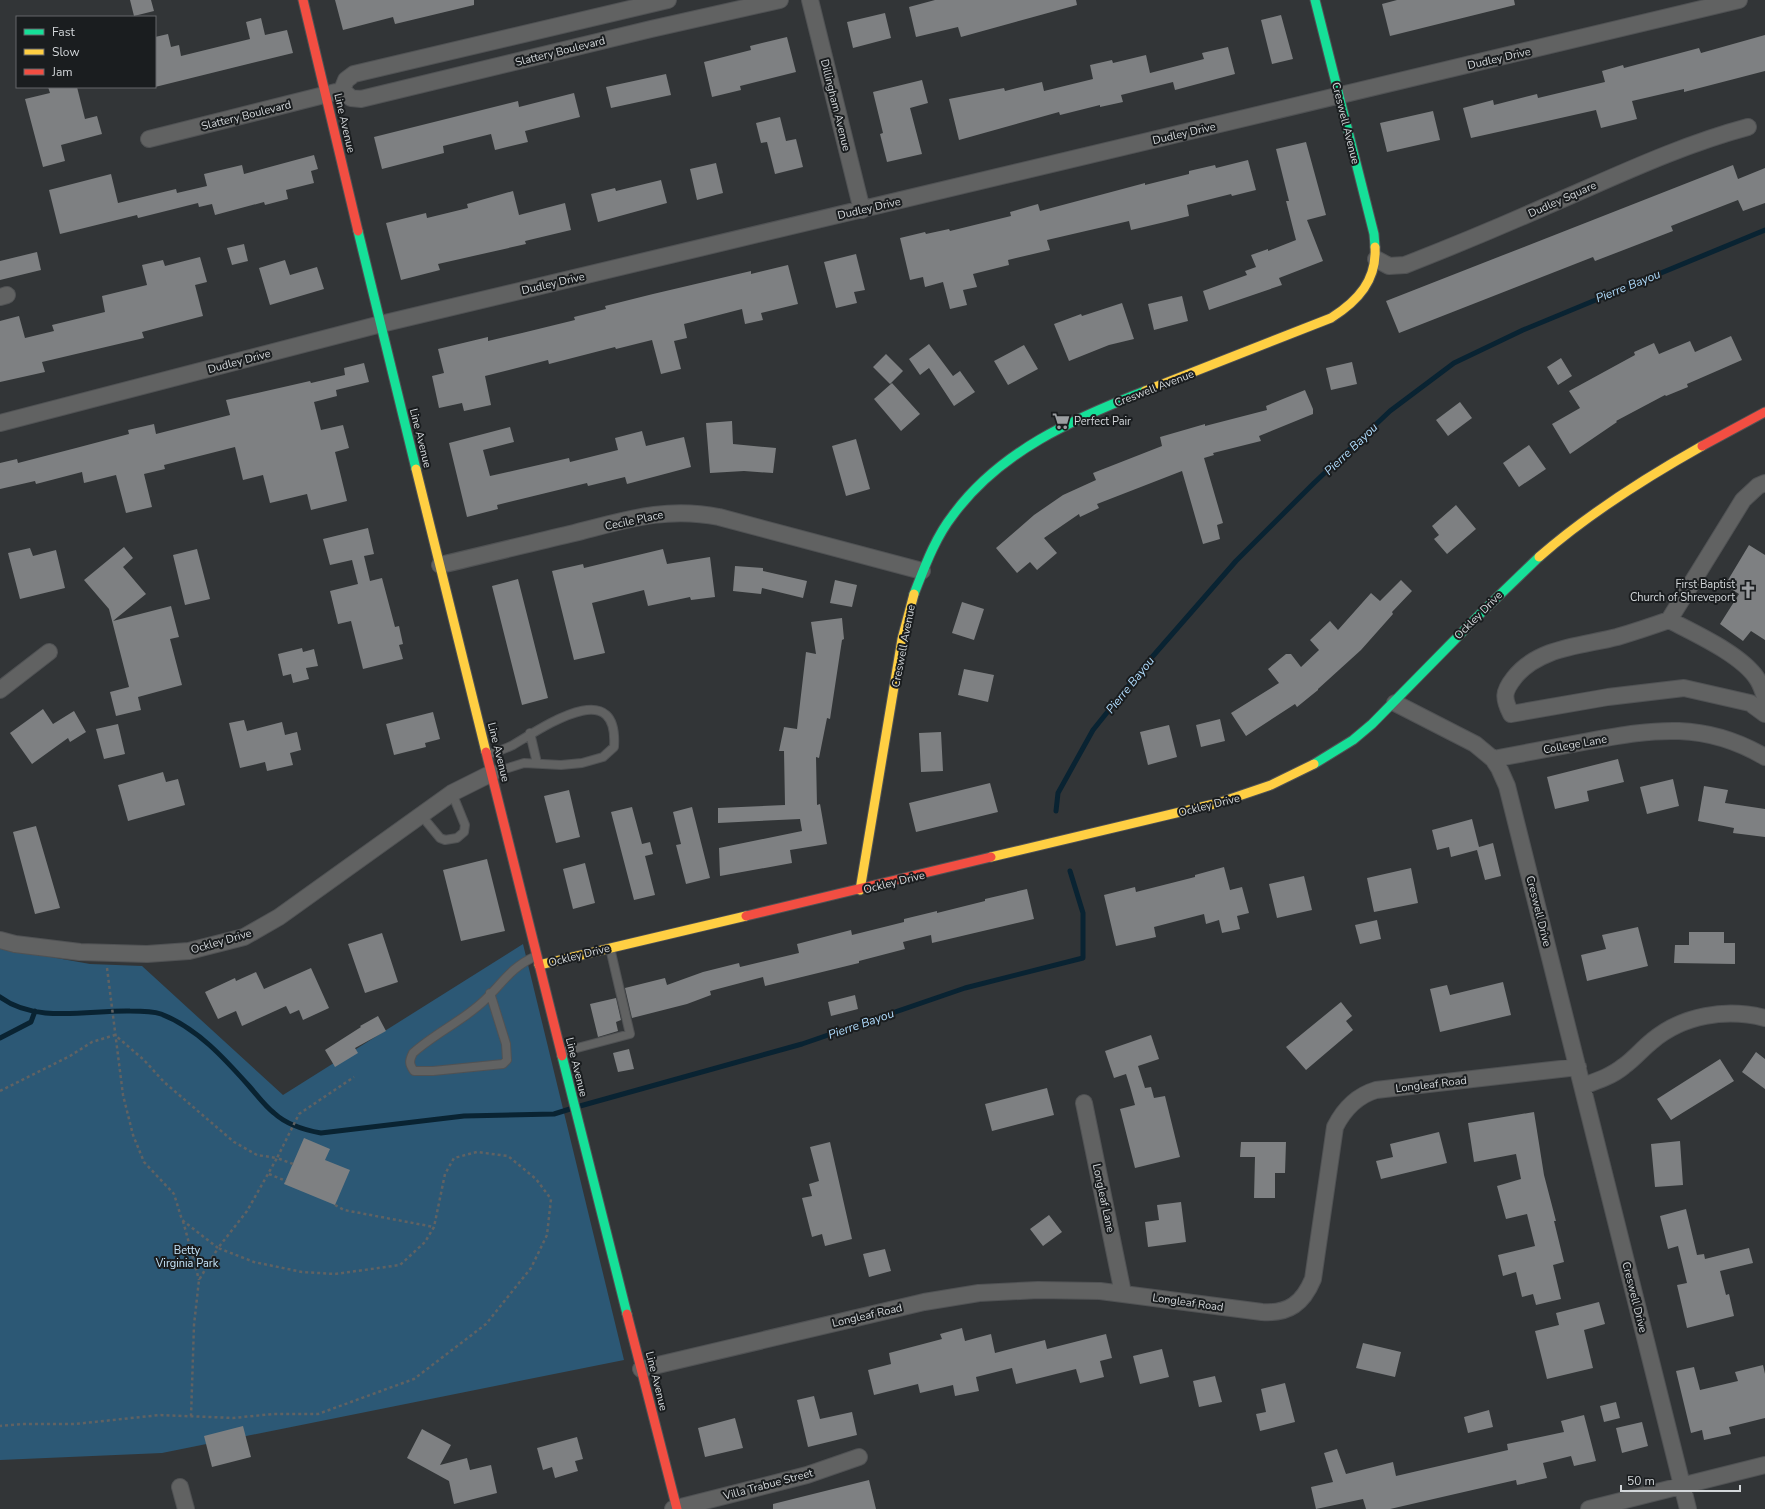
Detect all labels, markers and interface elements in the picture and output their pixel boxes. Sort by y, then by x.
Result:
legend [16,16,156,88]
text: Fast [52,24,75,40]
street label: Slattery Boulevard [514,33,607,70]
text: Slow [52,44,80,60]
street label: Dudley Drive [1466,44,1532,73]
street label: Dillingham Avenue [817,58,854,153]
text: Jam [51,64,73,80]
street label: Creswell Avenue [1328,81,1363,166]
street label: Line Avenue [330,92,359,155]
street label: Slattery Boulevard [200,97,293,134]
street label: Dudley Drive [1151,119,1217,148]
street label: Dudley Square [1526,178,1599,221]
street label: Dudley Drive [836,194,902,223]
water label: Pierre Bayou [1593,266,1663,306]
street label: Dudley Drive [520,269,586,298]
street label: Dudley Drive [206,346,272,377]
street label: Creswell Avenue [1112,366,1196,411]
street label: Line Avenue [406,407,435,470]
supermarket icon: Perfect Pair [1051,411,1071,431]
place label: Perfect Pair [1074,414,1131,429]
water label: Pierre Bayou [1321,419,1381,479]
street label: Cecile Place [604,507,665,534]
place label: First Baptist Church of Shreveport [1630,577,1735,605]
church icon: First Baptist Church of Shreveport [1738,580,1758,600]
street label: Ockley Drive [1451,588,1506,643]
street label: Creswell Avenue [888,603,919,689]
water label: Pierre Bayou [1102,653,1158,717]
street label: Line Avenue [484,721,513,784]
street label: College Lane [1542,731,1608,757]
street label: Ockley Drive [1177,791,1241,820]
street label: Ockley Drive [862,868,926,897]
street label: Creswell Drive [1522,874,1555,948]
street label: Ockley Drive [189,926,253,957]
street label: Ockley Drive [547,941,611,970]
water label: Pierre Bayou [826,1005,896,1043]
street label: Line Avenue [562,1036,591,1099]
street label: Longleaf Road [1395,1073,1468,1096]
street label: Longleaf Lane [1089,1162,1118,1234]
park label: Betty Virginia Park [155,1243,219,1271]
street label: Creswell Drive [1618,1260,1651,1334]
street label: Longleaf Road [1151,1290,1224,1315]
street label: Longleaf Road [830,1300,904,1331]
street label: Line Avenue [642,1350,671,1413]
street label: Villa Trabue Street [721,1465,815,1504]
scale bar [1621,1467,1740,1493]
text: 50 m [1627,1473,1655,1489]

